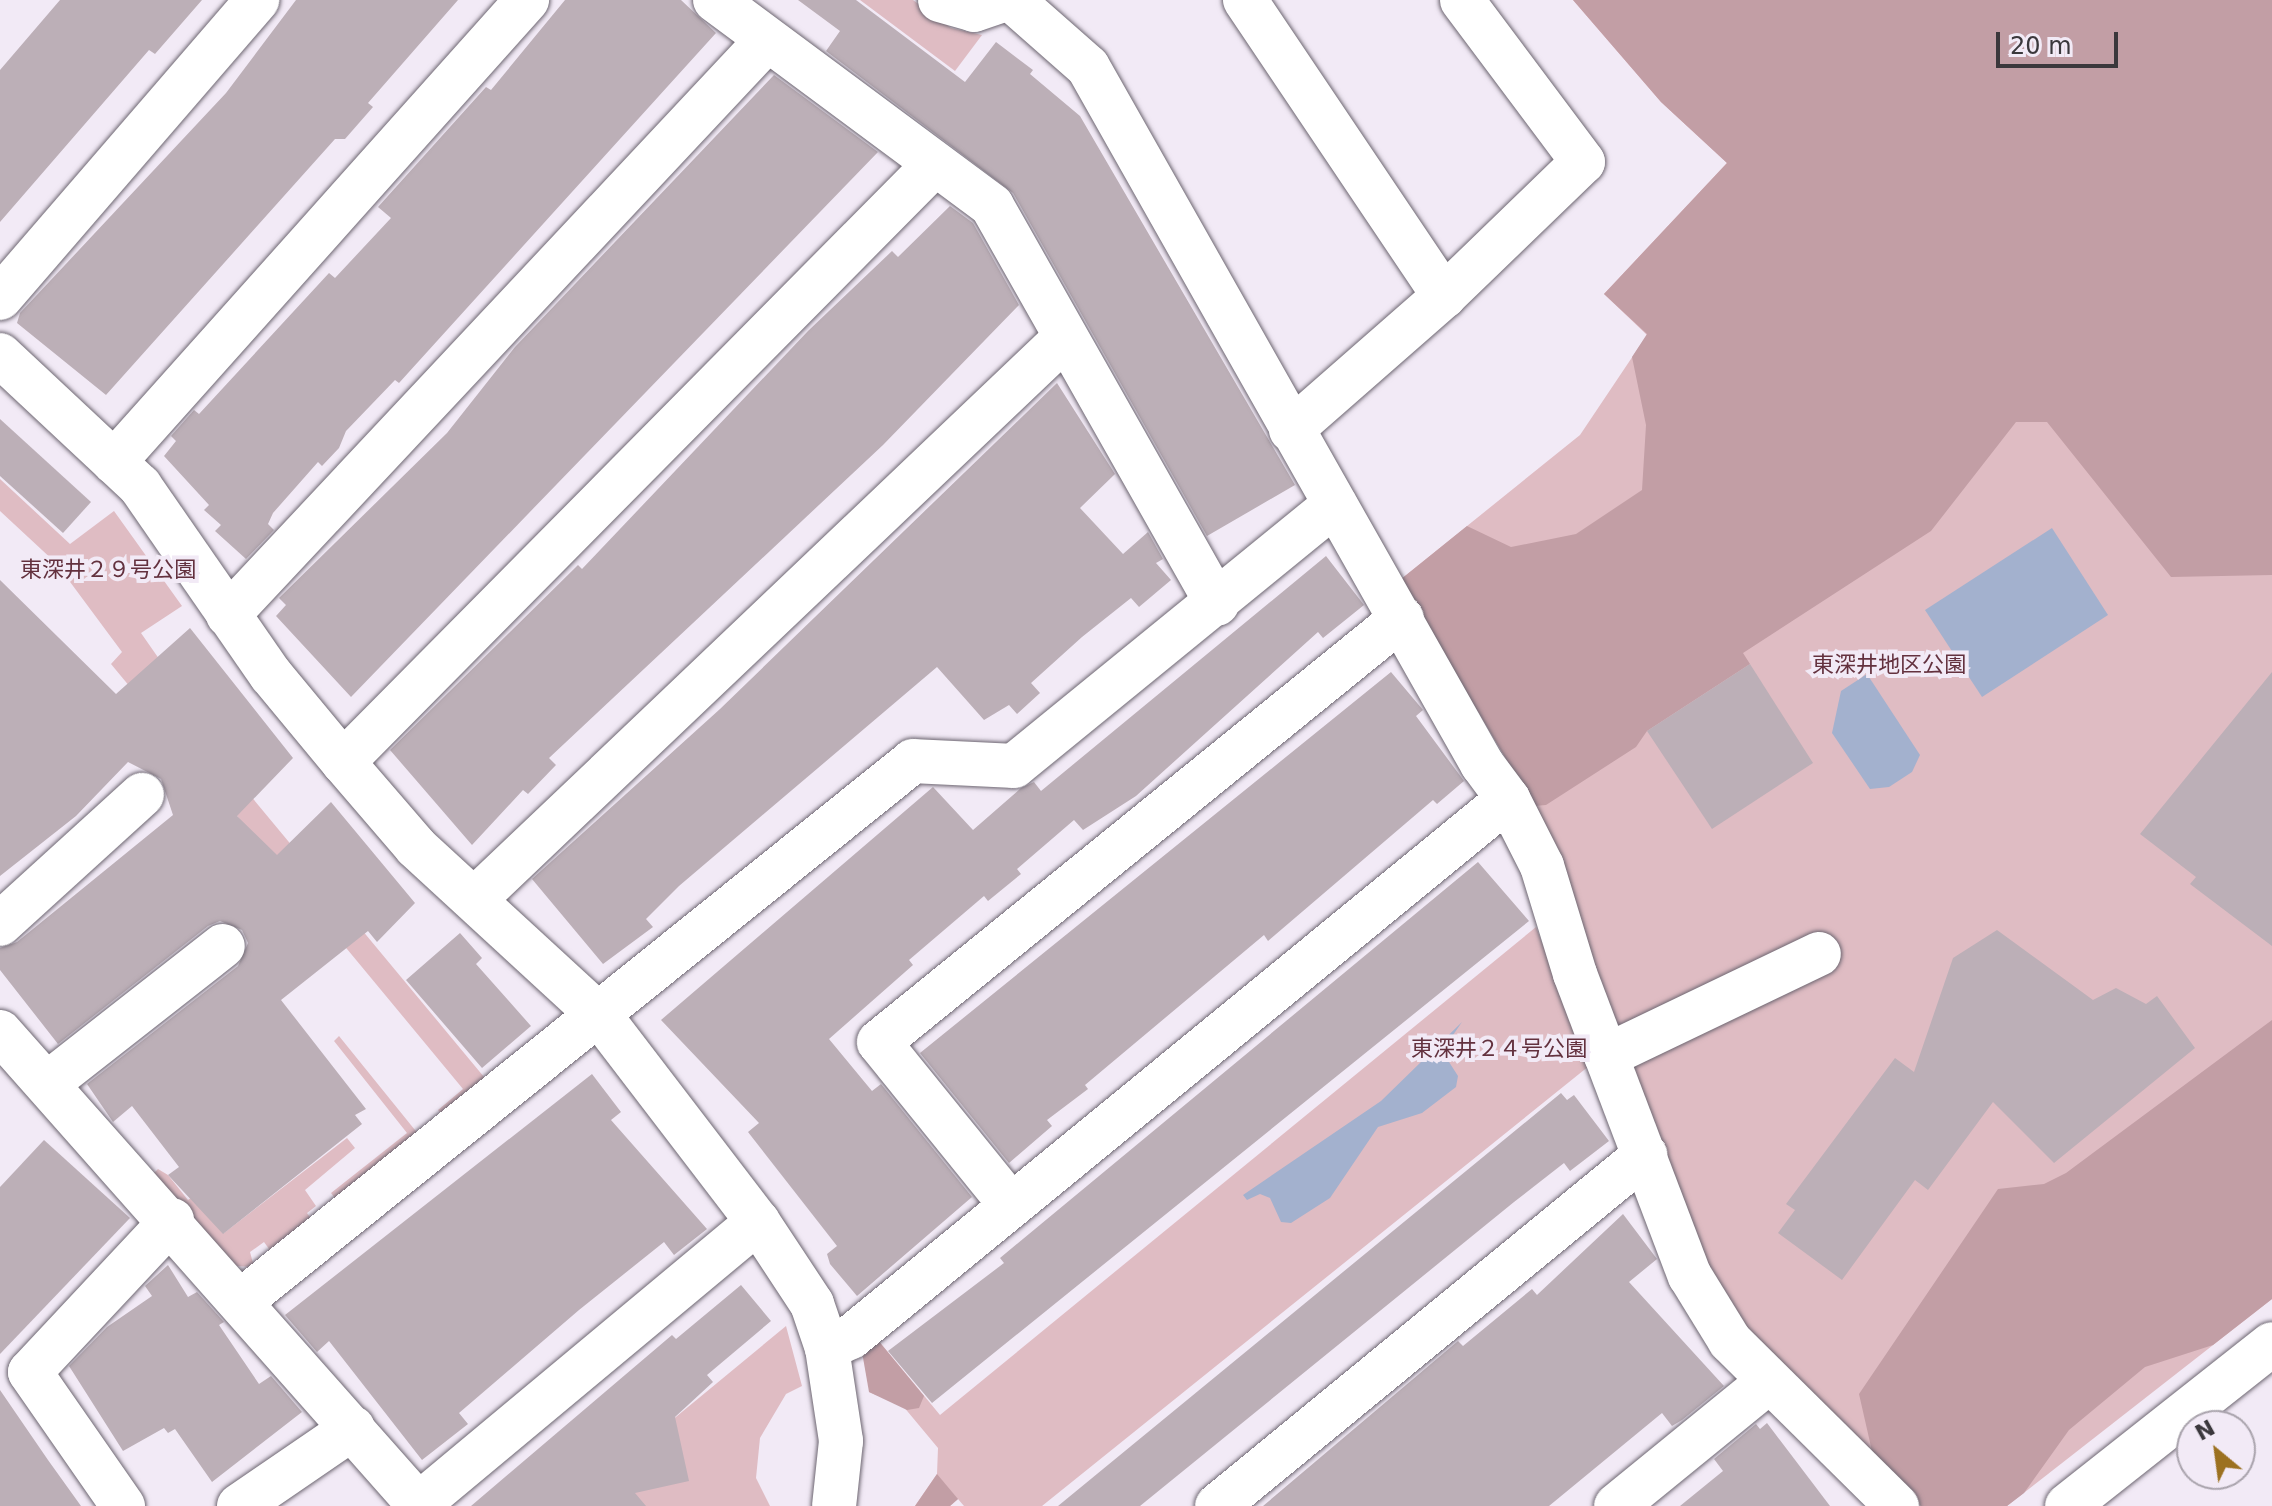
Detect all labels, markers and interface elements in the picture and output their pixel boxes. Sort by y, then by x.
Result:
scale bar [2000,16,2122,66]
text: 20 m [2010,32,2072,60]
park label: 東深井２９号公園 [20,557,196,583]
park label: 東深井地区公園 [1812,652,1966,678]
park label: 東深井２４号公園 [1411,1036,1587,1062]
north arrow [2176,1410,2256,1490]
text: N [2191,1415,2219,1446]

